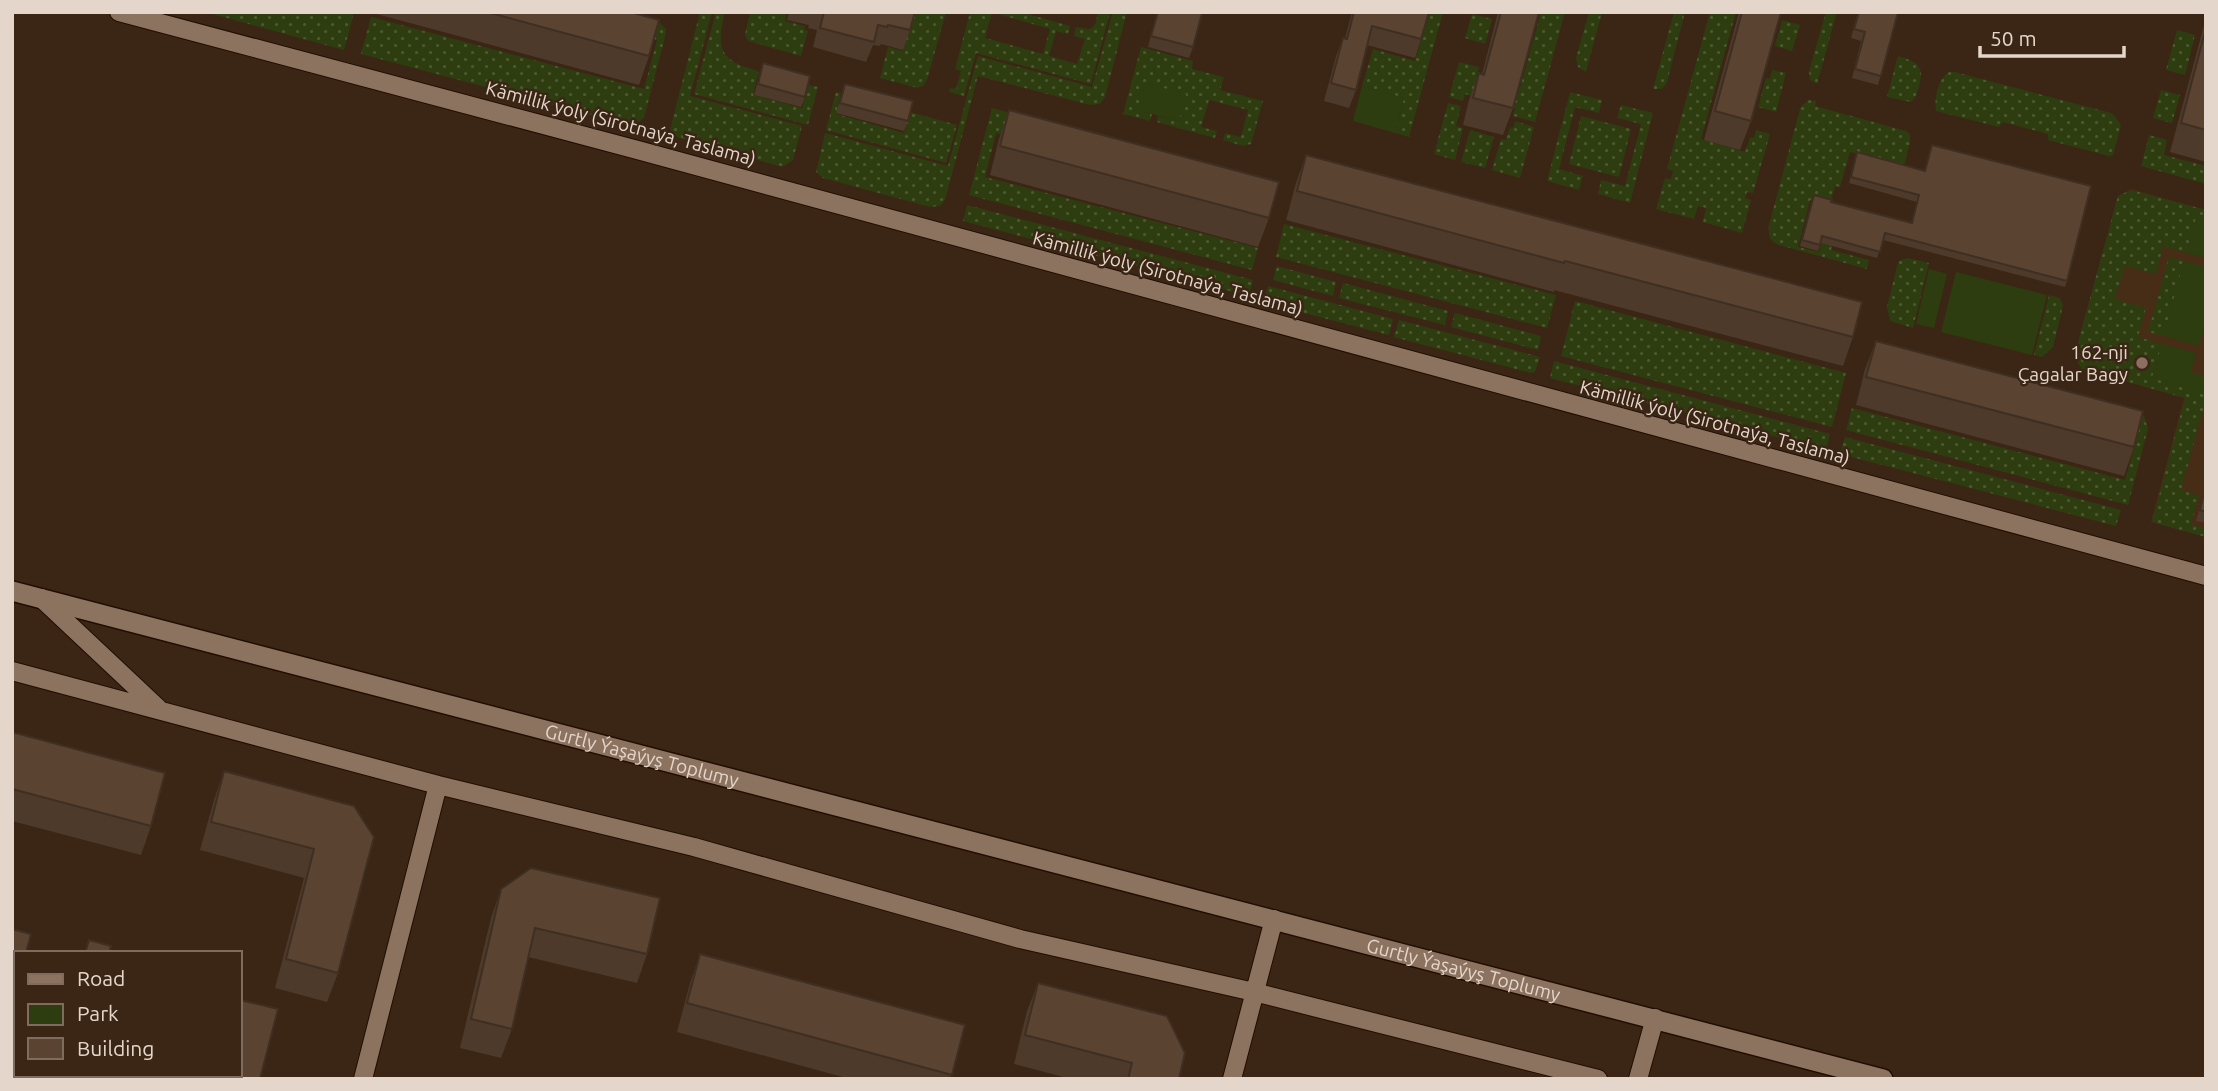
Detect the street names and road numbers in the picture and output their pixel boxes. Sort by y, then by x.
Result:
street label: Kämillik ýoly (Sirotnaýa, Taslama) [484,76,758,170]
street label: Kämillik ýoly (Sirotnaýa, Taslama) [1031,226,1305,320]
street label: Kämillik ýoly (Sirotnaýa, Taslama) [1578,375,1852,469]
street label: Gurtly Ýaşaýyş Toplumy [543,719,741,791]
street label: Gurtly Ýaşaýyş Toplumy [1364,934,1563,1005]

